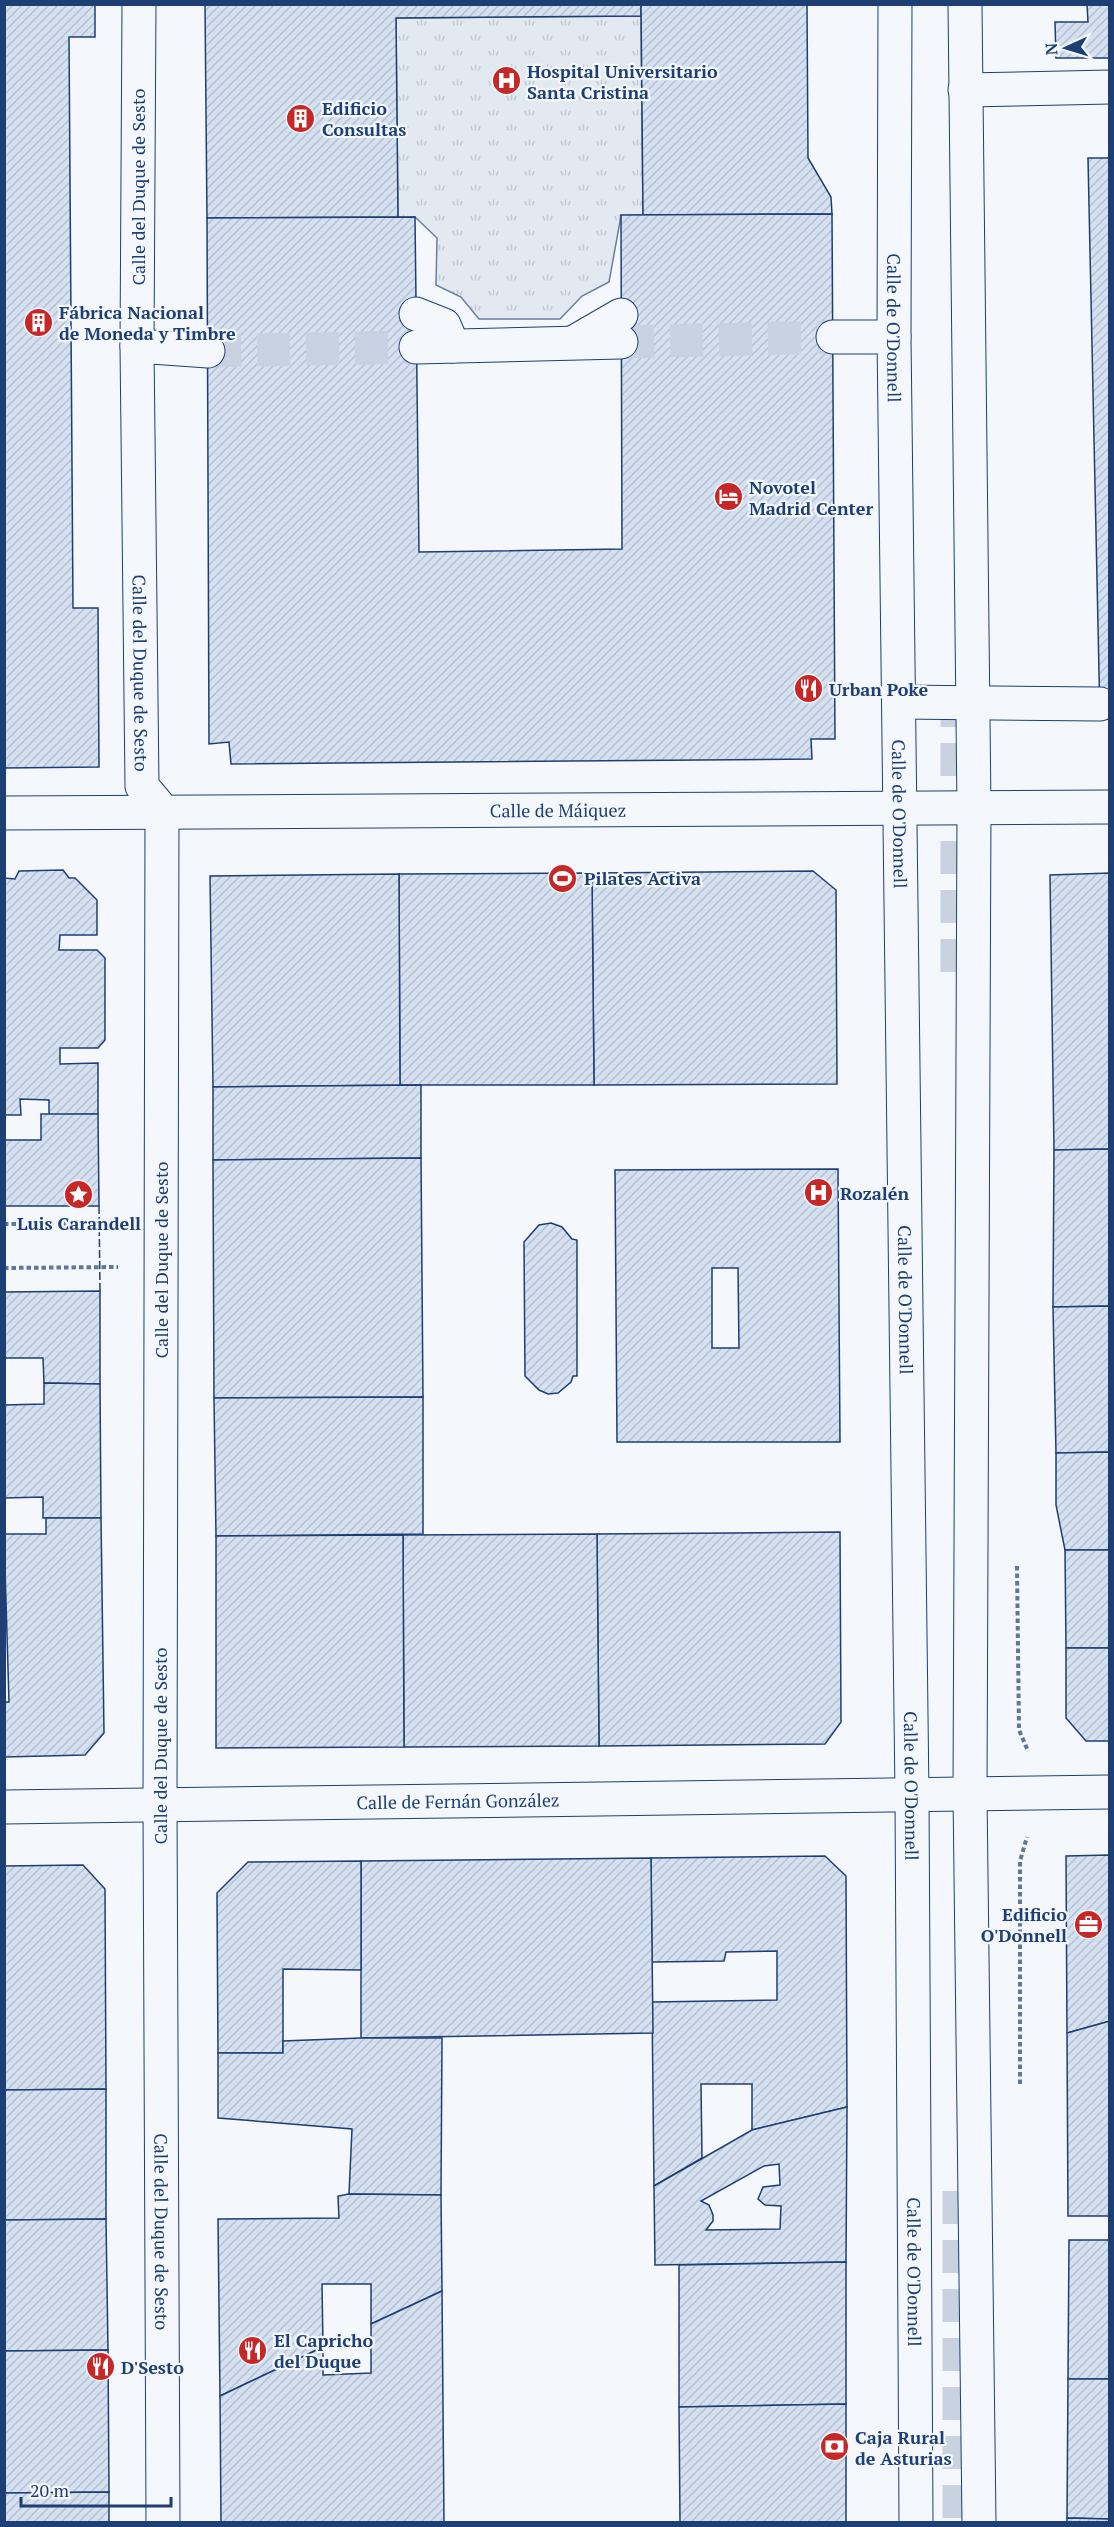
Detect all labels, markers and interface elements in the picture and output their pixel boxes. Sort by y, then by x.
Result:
north arrow [1036,18,1096,78]
text: N [1040,42,1062,56]
place label: Hospital Universitario Santa Cristina [527,59,718,104]
hospital icon: Hospital Universitario Santa Cristina [490,65,522,97]
street label: Calle del Duque de Sesto [126,88,150,286]
place label: Edificio Consultas [322,96,406,141]
building icon: Edificio Consultas [285,102,317,134]
street label: Calle de O'Donnell [882,253,907,403]
place label: Fábrica Nacional de Moneda y Timbre [59,300,236,345]
building icon: Fábrica Nacional de Moneda y Timbre [22,306,54,338]
place label: Novotel Madrid Center [749,475,873,520]
hotel icon: Novotel Madrid Center [712,481,744,513]
street label: Calle del Duque de Sesto [128,574,154,772]
restaurant icon: Urban Poke [792,673,824,705]
place label: Urban Poke [829,677,929,701]
street label: Calle de O'Donnell [887,739,913,889]
street label: Calle de Máiquez [490,798,626,822]
sports icon: Pilates Activa [547,862,579,894]
place label: Pilates Activa [584,866,701,890]
street label: Calle del Duque de Sesto [149,1161,173,1359]
hospital icon: Rozalén [803,1177,835,1209]
place icon: Luis Carandell [63,1178,95,1210]
place label: Rozalén [840,1181,909,1205]
place label: Luis Carandell [17,1211,141,1235]
street label: Calle de O'Donnell [893,1225,919,1375]
street label: Calle del Duque de Sesto [148,1647,172,1845]
street label: Calle de O'Donnell [899,1711,924,1861]
street label: Calle de Fernán González [356,1787,560,1814]
place label: Edificio O'Donnell [981,1902,1067,1947]
office icon: Edificio O'Donnell [1072,1908,1104,1940]
street label: Calle del Duque de Sesto [149,2133,174,2330]
street label: Calle de O'Donnell [902,2197,927,2347]
place label: El Capricho del Duque [274,2328,373,2373]
restaurant icon: El Capricho del Duque [237,2334,269,2366]
restaurant icon: D'Sesto [84,2351,116,2383]
place label: D'Sesto [121,2355,184,2379]
place label: Caja Rural de Asturias [855,2425,952,2470]
bank icon: Caja Rural de Asturias [818,2431,850,2463]
scale bar [21,2470,171,2508]
text: 20 m [30,2478,70,2502]

